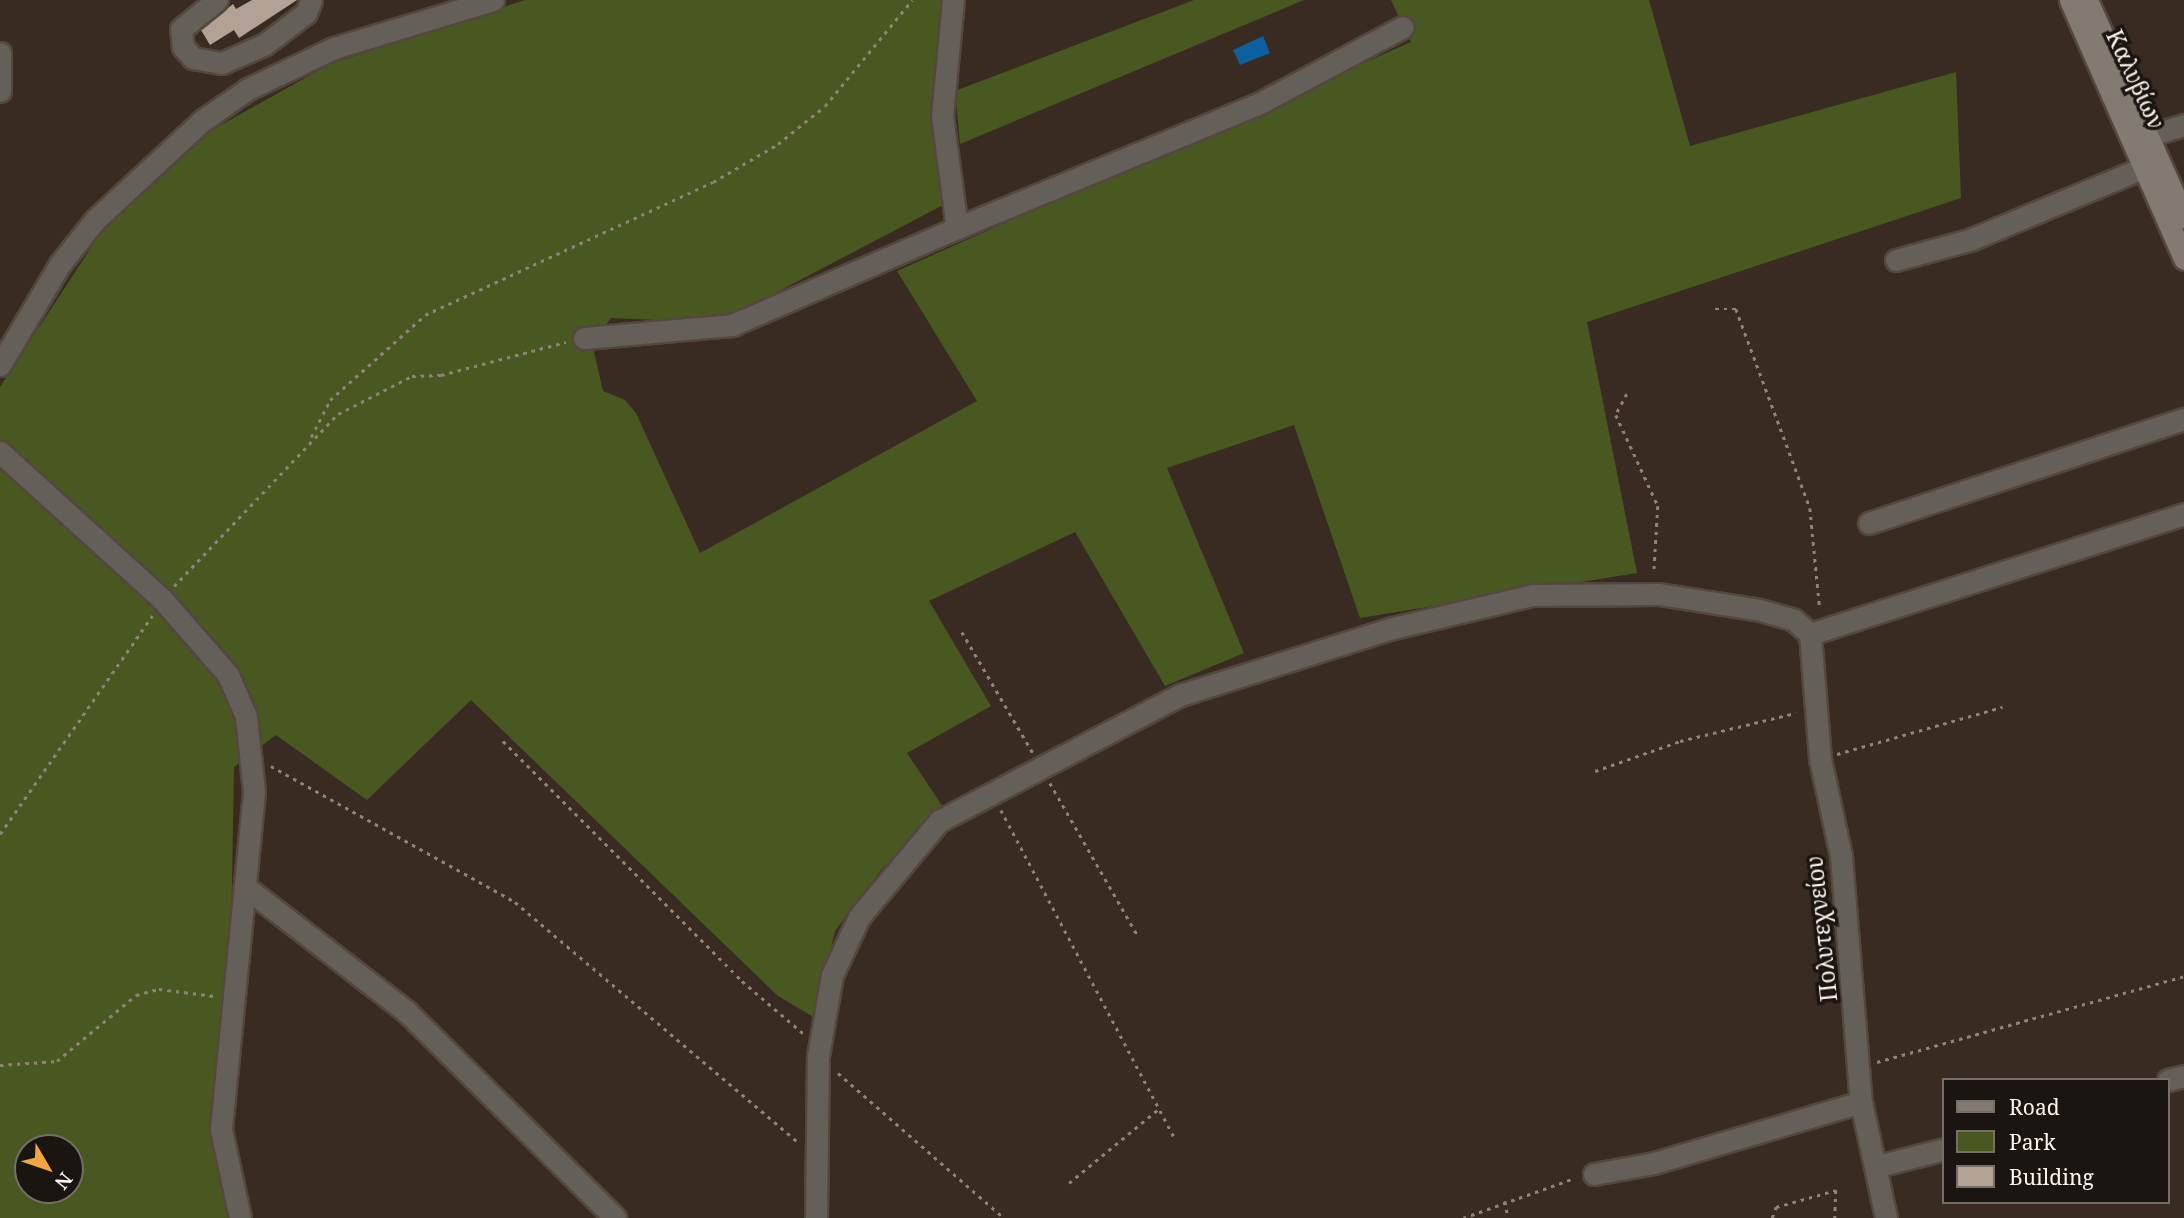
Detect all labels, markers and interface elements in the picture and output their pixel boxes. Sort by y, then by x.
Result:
street label: Καλυβίων [2101,25,2171,133]
street label: Πολυτεχνείου [1800,855,1842,1003]
legend [1942,1078,2170,1204]
text: Road [2009,1093,2060,1121]
text: Park [2009,1128,2056,1156]
north arrow [14,1134,84,1204]
text: Building [2009,1163,2094,1191]
text: N [49,1167,79,1195]

